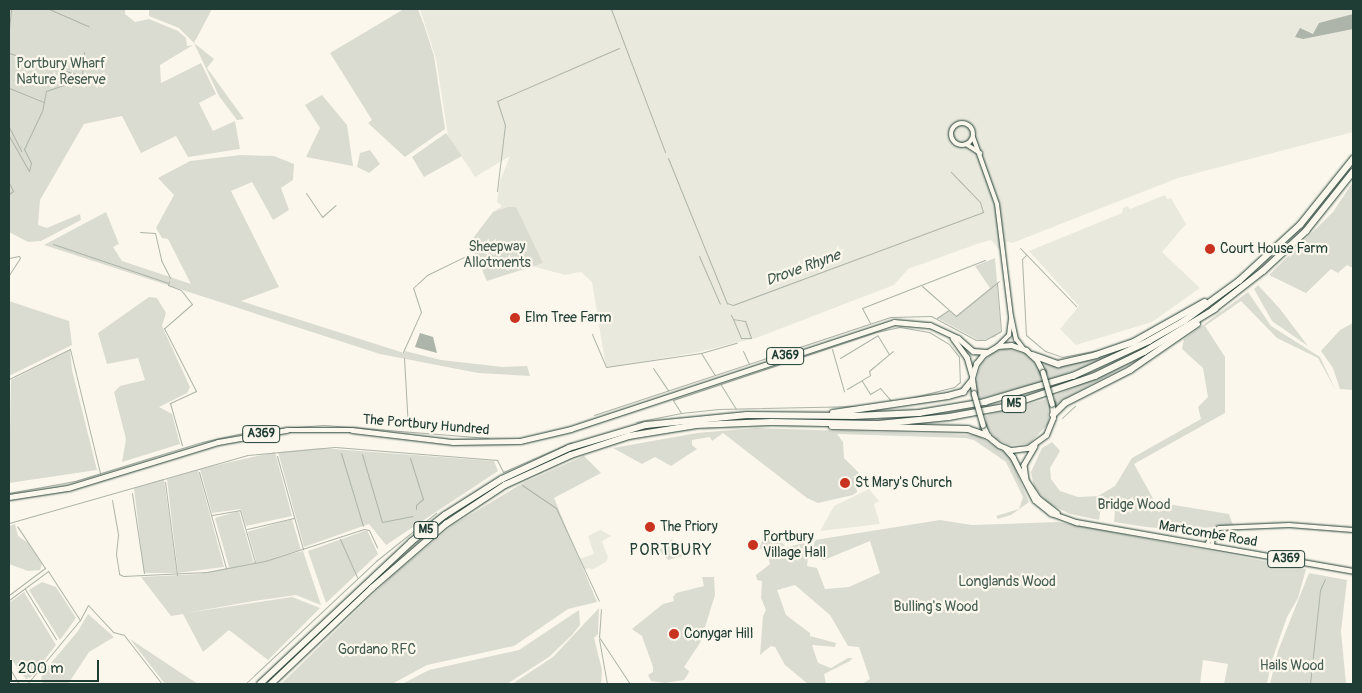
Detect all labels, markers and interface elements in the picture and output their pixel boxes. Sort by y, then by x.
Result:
park label: Portbury Wharf Nature Reserve [16,56,106,88]
park label: Sheepway Allotments [463,239,531,272]
place label: Court House Farm [1220,241,1328,257]
marker: Court House Farm [1204,243,1216,255]
water label: Drove Rhyne [763,246,843,290]
place label: Elm Tree Farm [525,310,612,326]
marker: Elm Tree Farm [509,312,521,324]
road number: A369 [765,346,805,366]
road number: M5 [1000,394,1028,414]
street label: The Portbury Hundred [362,411,490,439]
road number: A369 [241,424,281,444]
place label: St Mary's Church [855,475,952,491]
marker: St Mary's Church [839,477,851,489]
park label: Bridge Wood [1097,497,1171,513]
street label: Martcombe Road [1157,517,1259,551]
place label: The Priory [660,519,718,535]
road number: M5 [412,520,440,540]
marker: The Priory [644,521,656,533]
place label: Portbury Village Hall [763,529,826,562]
marker: Portbury Village Hall [747,539,759,551]
district label: PORTBURY [628,540,714,560]
road number: A369 [1266,550,1306,568]
park label: Longlands Wood [958,574,1056,590]
park label: Bulling's Wood [894,599,978,615]
place label: Conygar Hill [684,626,753,642]
marker: Conygar Hill [668,628,680,640]
park label: Gordano RFC [338,642,416,658]
scale bar [12,650,101,682]
park label: Hails Wood [1260,658,1324,674]
text: 200 m [18,659,63,678]

